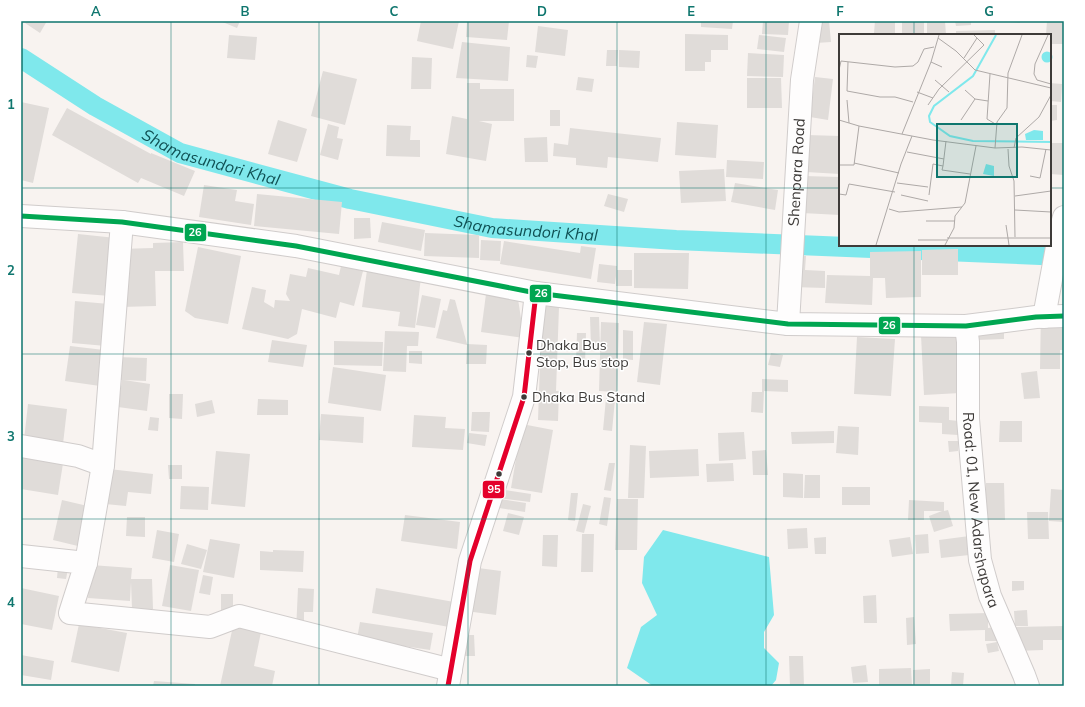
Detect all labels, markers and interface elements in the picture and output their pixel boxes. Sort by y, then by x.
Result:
text: A [91,3,101,19]
text: B [241,3,250,19]
text: C [390,3,399,19]
text: D [537,3,547,19]
text: E [687,3,695,19]
text: F [836,3,844,19]
text: G [984,3,994,19]
inset map [839,34,1051,246]
text: 1 [7,96,15,112]
street label: Shenpara Road [784,118,809,227]
water label: Shamasundori Khal [139,124,282,190]
water label: Shamasundori Khal [452,210,599,245]
line badge: 26 [184,223,207,242]
text: 26 [188,225,202,239]
text: 2 [7,262,15,278]
line badge: 26 [529,284,552,303]
text: 26 [534,286,548,300]
line badge: 26 [878,316,901,335]
text: 26 [882,318,896,332]
place label: Dhaka Bus Stop, Bus stop [536,336,629,371]
marker: Dhaka Bus Stop, Bus stop [524,348,534,358]
place label: Dhaka Bus Stand [532,388,645,406]
marker: Dhaka Bus Stand [519,392,529,402]
street label: Road: 01, New Adarshapara [959,412,1004,611]
text: 3 [7,428,15,444]
unlabelled marker [494,469,504,479]
line badge: 95 [482,480,505,499]
text: 95 [487,482,501,496]
text: 4 [7,594,15,610]

